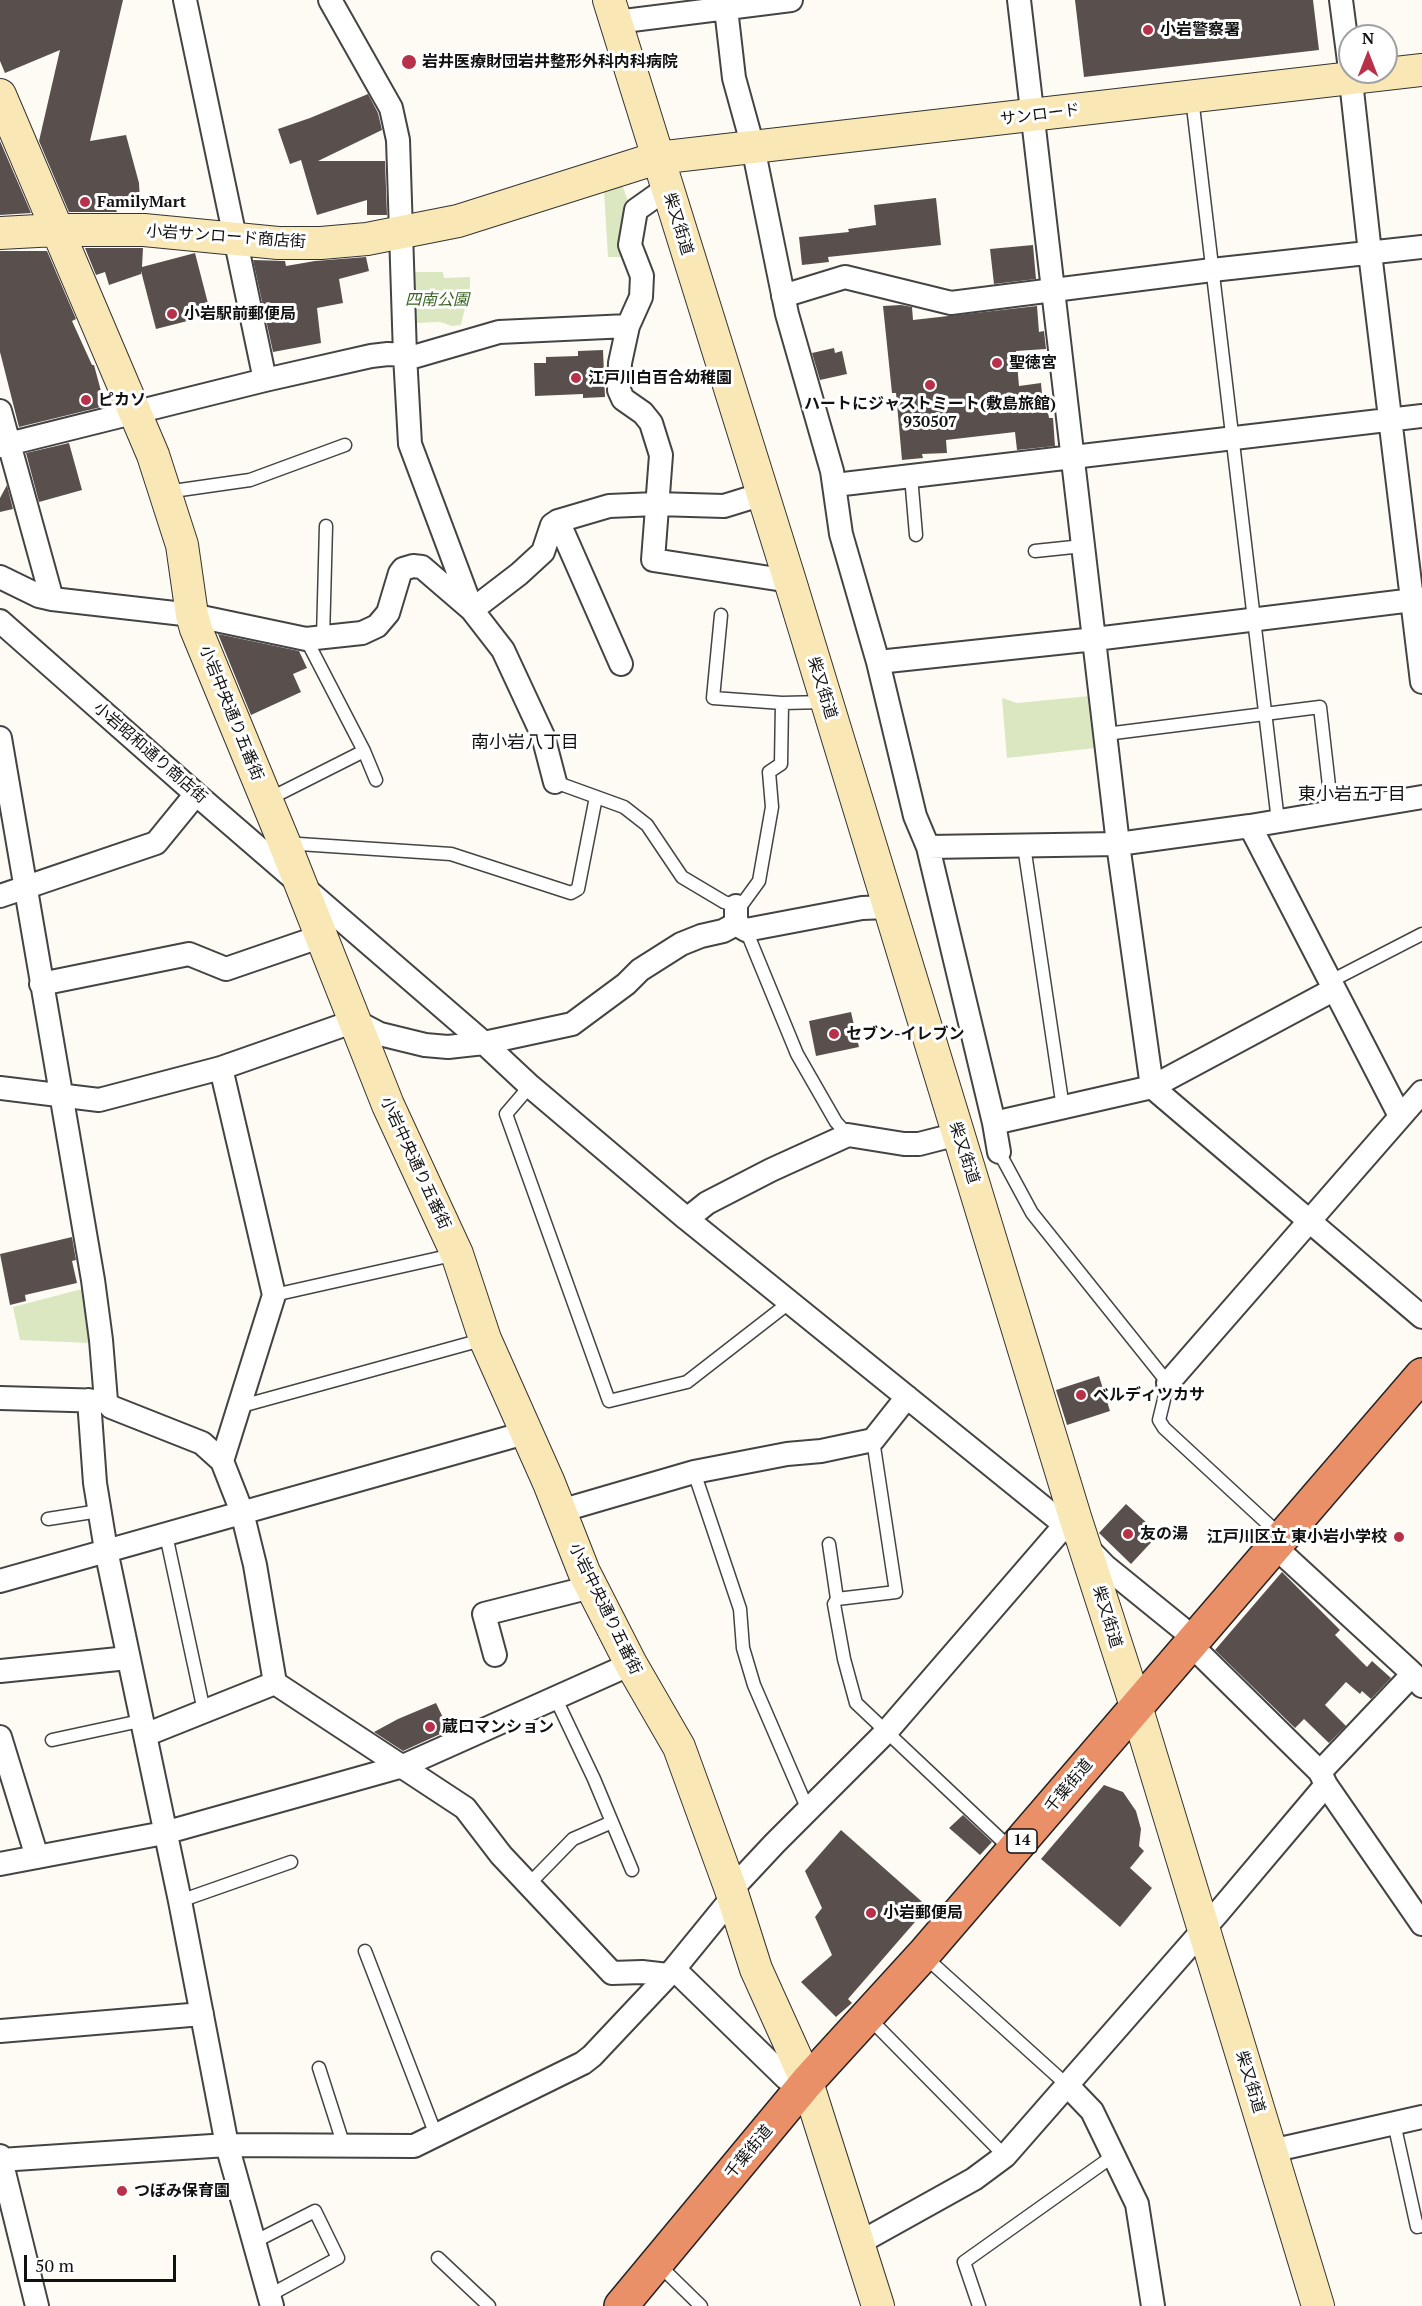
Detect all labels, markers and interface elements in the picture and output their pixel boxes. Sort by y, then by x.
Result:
place label: 小岩警察署 [1160,20,1240,40]
marker: 小岩警察署 [1141,23,1155,37]
north arrow [1338,24,1398,84]
text: N [1362,27,1374,49]
place label: 岩井医療財団岩井整形外科内科病院 [422,52,678,72]
marker: 岩井医療財団岩井整形外科内科病院 [400,53,418,71]
street label: サンロード [999,101,1081,129]
street label: 柴又街道 [659,191,697,257]
place label: FamilyMart [97,192,186,212]
marker: FamilyMart [78,195,92,209]
street label: 小岩サンロード商店街 [146,222,306,252]
park label: 四南公園 [405,290,469,310]
place label: 小岩駅前郵便局 [184,304,296,324]
marker: 小岩駅前郵便局 [165,307,179,321]
place label: 聖徳宮 [1009,353,1057,373]
marker: 聖徳宮 [990,356,1004,370]
place label: 江戸川白百合幼稚園 [588,368,732,388]
marker: 江戸川白百合幼稚園 [569,371,583,385]
marker: ハートにジャストミート(敷島旅館) 930507 [923,378,937,392]
place label: ピカソ [98,390,146,410]
marker: ピカソ [79,393,93,407]
place label: ハートにジャストミート(敷島旅館) 930507 [804,394,1056,432]
street label: 小岩中央通り五番街 [195,643,267,783]
street label: 柴又街道 [803,655,841,721]
street label: 小岩昭和通り商店街 [89,699,211,807]
district label: 南小岩八丁目 [471,732,579,754]
district label: 東小岩五丁目 [1298,784,1406,806]
place label: セブン-イレブン [846,1024,965,1044]
marker: セブン-イレブン [827,1027,841,1041]
street label: 小岩中央通り五番街 [376,1094,454,1232]
street label: 柴又街道 [945,1120,983,1186]
place label: ベルディツカサ [1093,1385,1205,1405]
marker: ベルディツカサ [1074,1388,1088,1402]
place label: 友の湯 [1140,1524,1188,1544]
marker: 友の湯 [1121,1527,1135,1541]
place label: 江戸川区立 東小岩小学校 [1207,1527,1387,1547]
marker: 江戸川区立 東小岩小学校 [1392,1530,1406,1544]
street label: 小岩中央通り五番街 [565,1540,645,1678]
street label: 柴又街道 [1088,1584,1126,1650]
place label: 蔵口マンション [442,1717,554,1737]
marker: 蔵口マンション [423,1720,437,1734]
street label: 千葉街道 [1041,1755,1097,1817]
road number: 14 [1007,1829,1037,1853]
place label: 小岩郵便局 [883,1903,963,1923]
marker: 小岩郵便局 [864,1906,878,1920]
street label: 柴又街道 [1231,2049,1269,2115]
street label: 千葉街道 [721,2121,777,2183]
place label: つぼみ保育園 [134,2181,230,2201]
marker: つぼみ保育園 [115,2184,129,2198]
scale bar [27,2243,178,2281]
text: 50 m [35,2253,74,2277]

